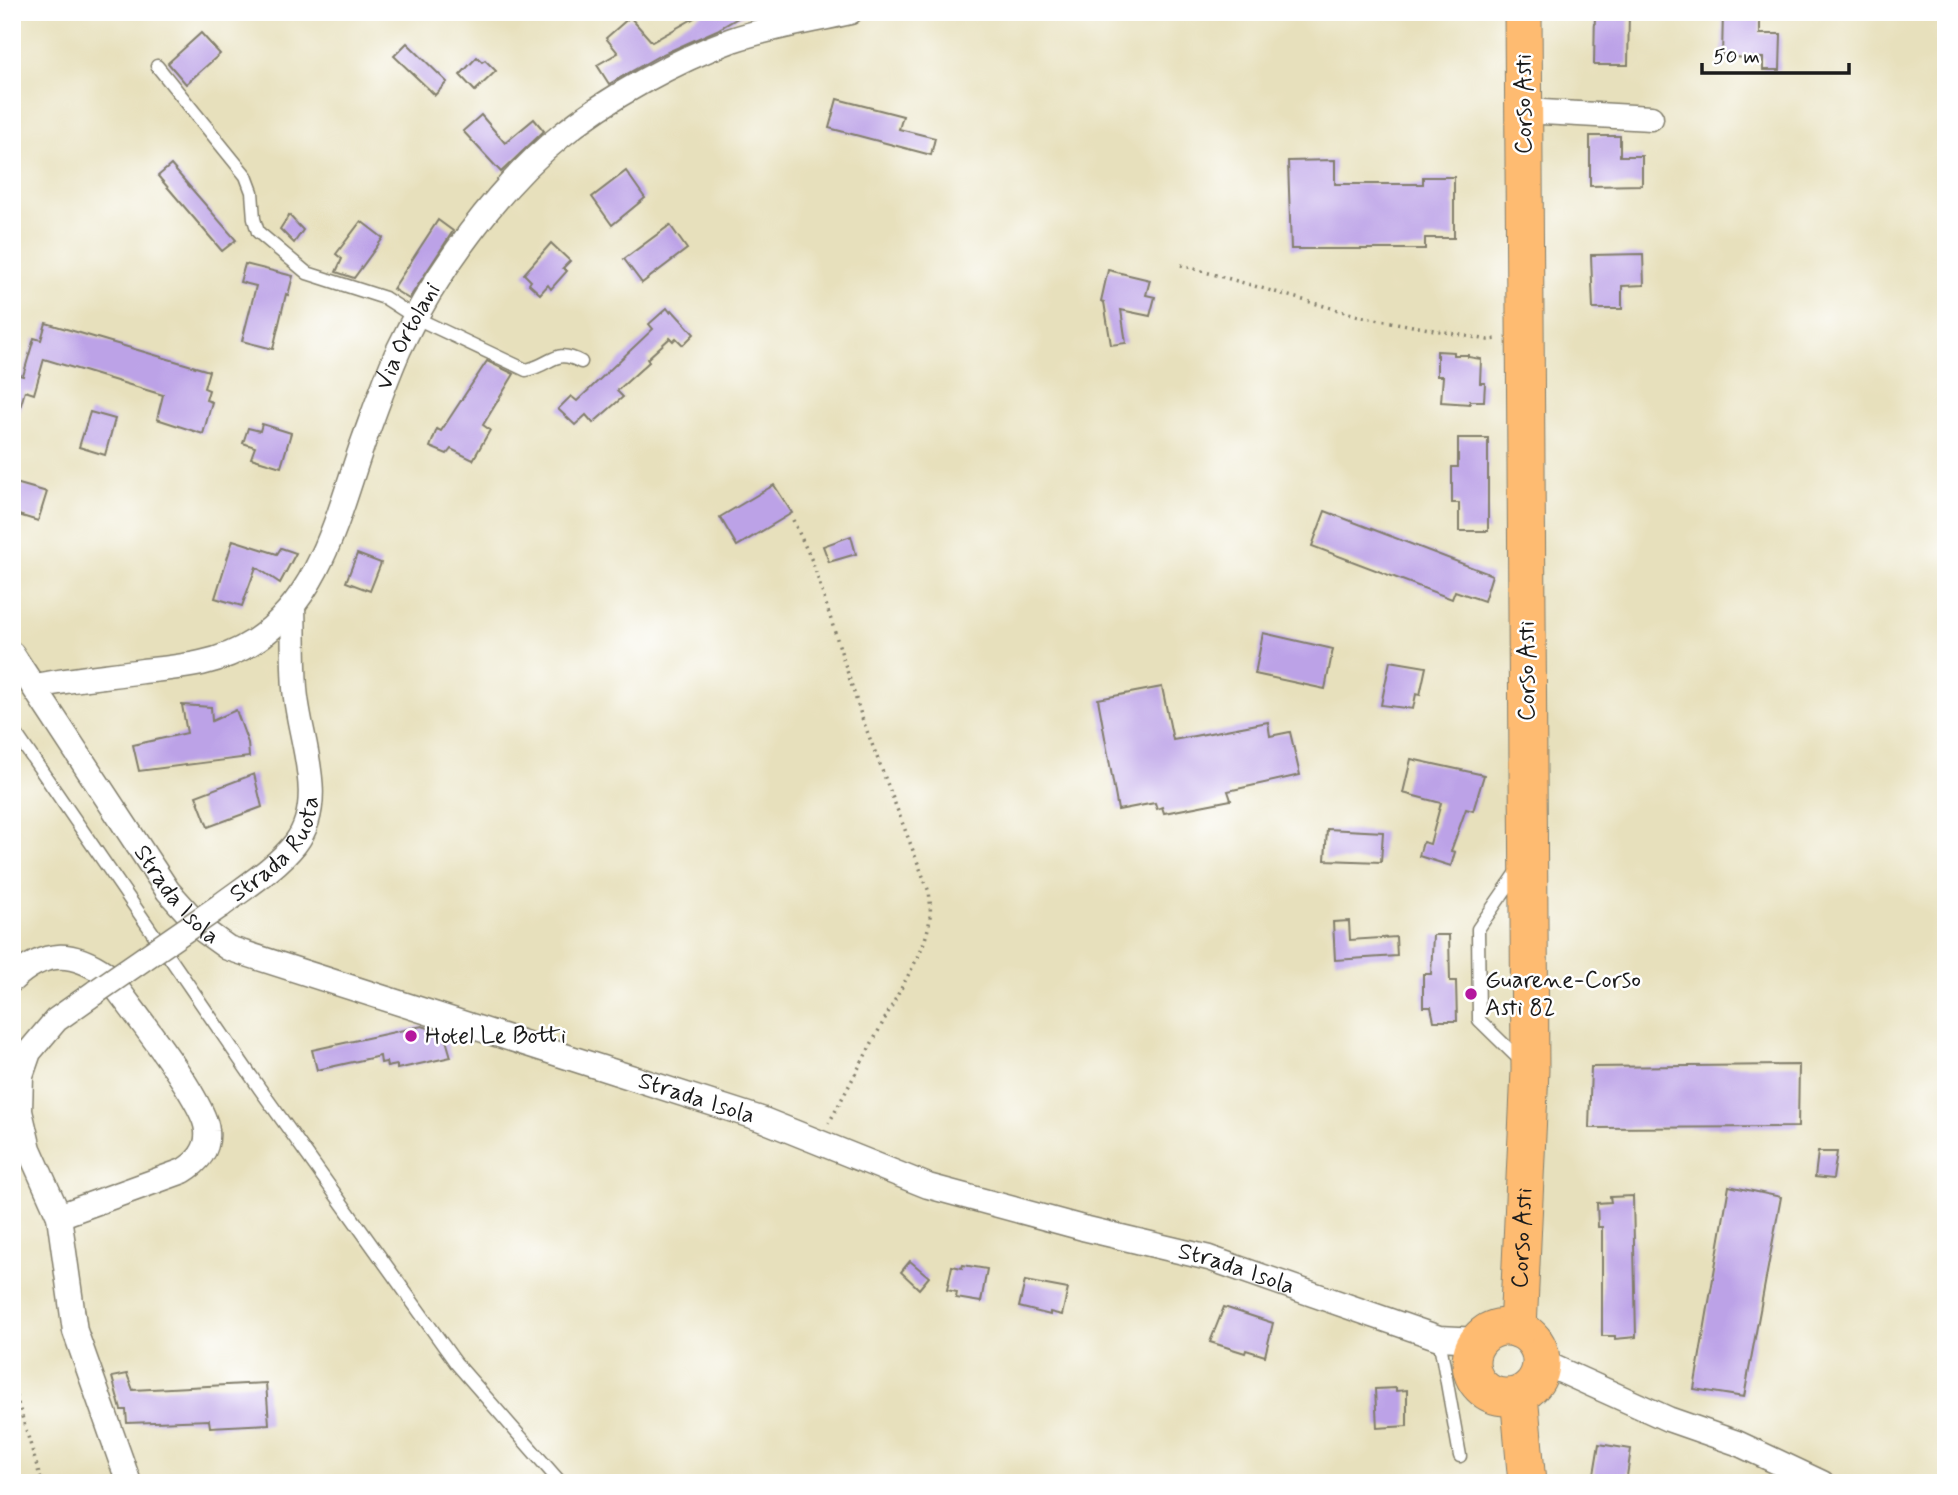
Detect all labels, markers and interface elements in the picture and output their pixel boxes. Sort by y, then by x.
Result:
scale bar [1702,32,1850,76]
text: 50 m [1713,43,1760,71]
street label: Corso Asti [1509,54,1540,154]
street label: Via Ortolani [368,277,448,395]
street label: Corso Asti [1512,621,1543,721]
street label: Strada Ruota [223,795,326,909]
street label: Strada Isola [126,839,225,952]
place label: Guarene-Corso Asti 82 [1485,965,1641,1024]
marker: Guarene-Corso Asti 82 [1463,986,1479,1002]
place label: Hotel Le Botti [425,1021,566,1052]
marker: Hotel Le Botti [403,1028,419,1044]
street label: Strada Isola [634,1065,759,1132]
street label: Corso Asti [1504,1187,1540,1289]
street label: Strada Isola [1175,1236,1299,1302]

